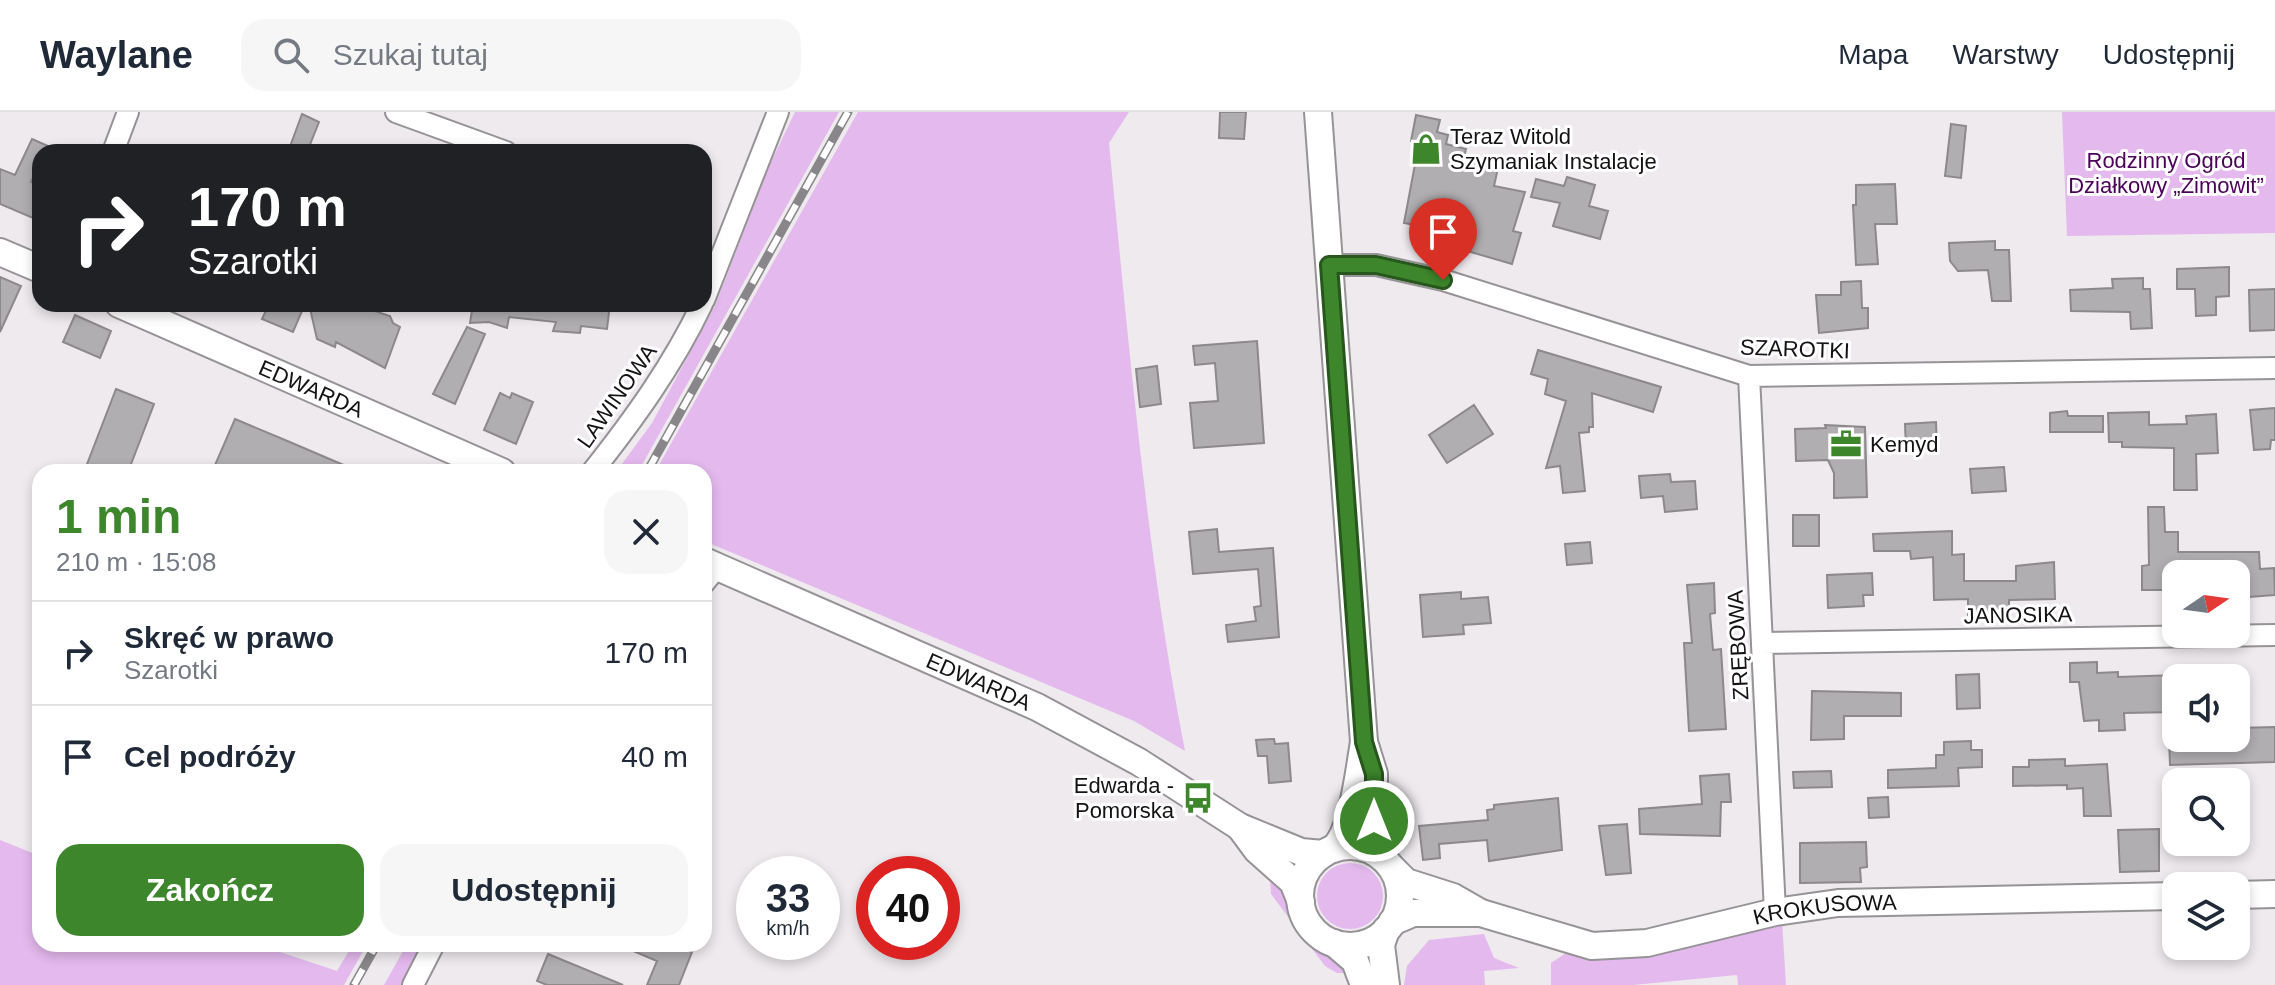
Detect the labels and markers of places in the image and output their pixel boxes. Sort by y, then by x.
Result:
place label: Teraz Witold Szymaniak Instalacje [1450,124,1657,174]
shop icon: Teraz Witold Szymaniak Instalacje [1409,132,1443,166]
pin [1409,198,1477,280]
office icon: Kemyd [1829,427,1863,461]
place label: Kemyd [1870,432,1938,457]
place label: Edwarda - Pomorska [1074,773,1175,823]
bus stop icon: Edwarda - Pomorska [1181,781,1215,815]

